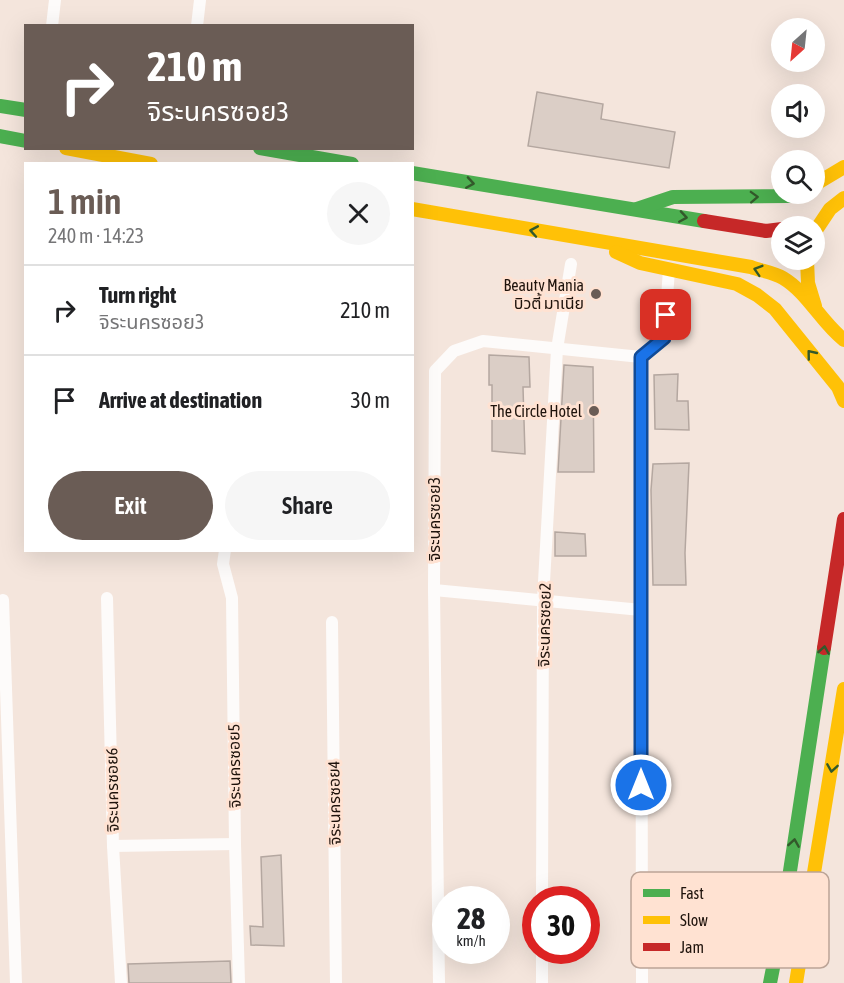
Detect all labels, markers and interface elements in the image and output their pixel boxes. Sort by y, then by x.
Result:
north arrow [771,18,825,72]
map controls [771,18,825,270]
text: 210 m [147,42,242,90]
icon: right [48,48,126,126]
button: sound [771,84,825,138]
text: จิระนครซอย3 [147,96,289,127]
button: search [771,150,825,204]
one-way arrow [466,176,475,188]
text: 1 min [48,180,122,222]
button: close [327,182,390,245]
one-way arrow [750,191,759,203]
one-way arrow [679,211,688,223]
button: layers [771,216,825,270]
text: 240 m · 14:23 [48,224,144,247]
one-way arrow [529,225,539,237]
one-way arrow [753,265,764,277]
place label: Beauty Mania บิวตี้ มาเนีย [504,276,584,312]
text: Turn right [99,282,176,308]
marker: Beauty Mania บิวตี้ มาเนีย [589,287,603,301]
pin [640,289,691,340]
icon: right [48,294,81,327]
text: 210 m [340,297,390,323]
icon: arrive [649,298,682,331]
text: จิระนครซอย3 [99,310,204,333]
one-way arrow [807,350,818,361]
icon: arrive [48,384,81,417]
text: Arrive at destination [99,387,262,413]
text: 30 m [350,387,390,413]
place label: The Circle Hotel [490,402,583,420]
marker: The Circle Hotel [587,404,601,418]
button: Exit [48,471,213,540]
button: Share [225,471,390,540]
street label: จิระนครซอย3 [425,477,443,561]
street label: จิระนครซอย2 [534,583,554,668]
one-way arrow [818,645,830,655]
street label: จิระนครซอย5 [224,724,244,809]
street label: จิระนครซอย6 [102,748,122,833]
position arrow [609,753,673,817]
street label: จิระนครซอย4 [324,761,344,846]
one-way arrow [826,763,838,773]
one-way arrow [788,838,800,847]
legend [631,872,829,968]
text: Fast [680,884,704,902]
speed limit sign: 30 [522,886,600,964]
text: 28 [457,901,485,935]
text: Slow [680,911,708,929]
text: km/h [456,932,486,949]
text: Jam [680,938,704,956]

